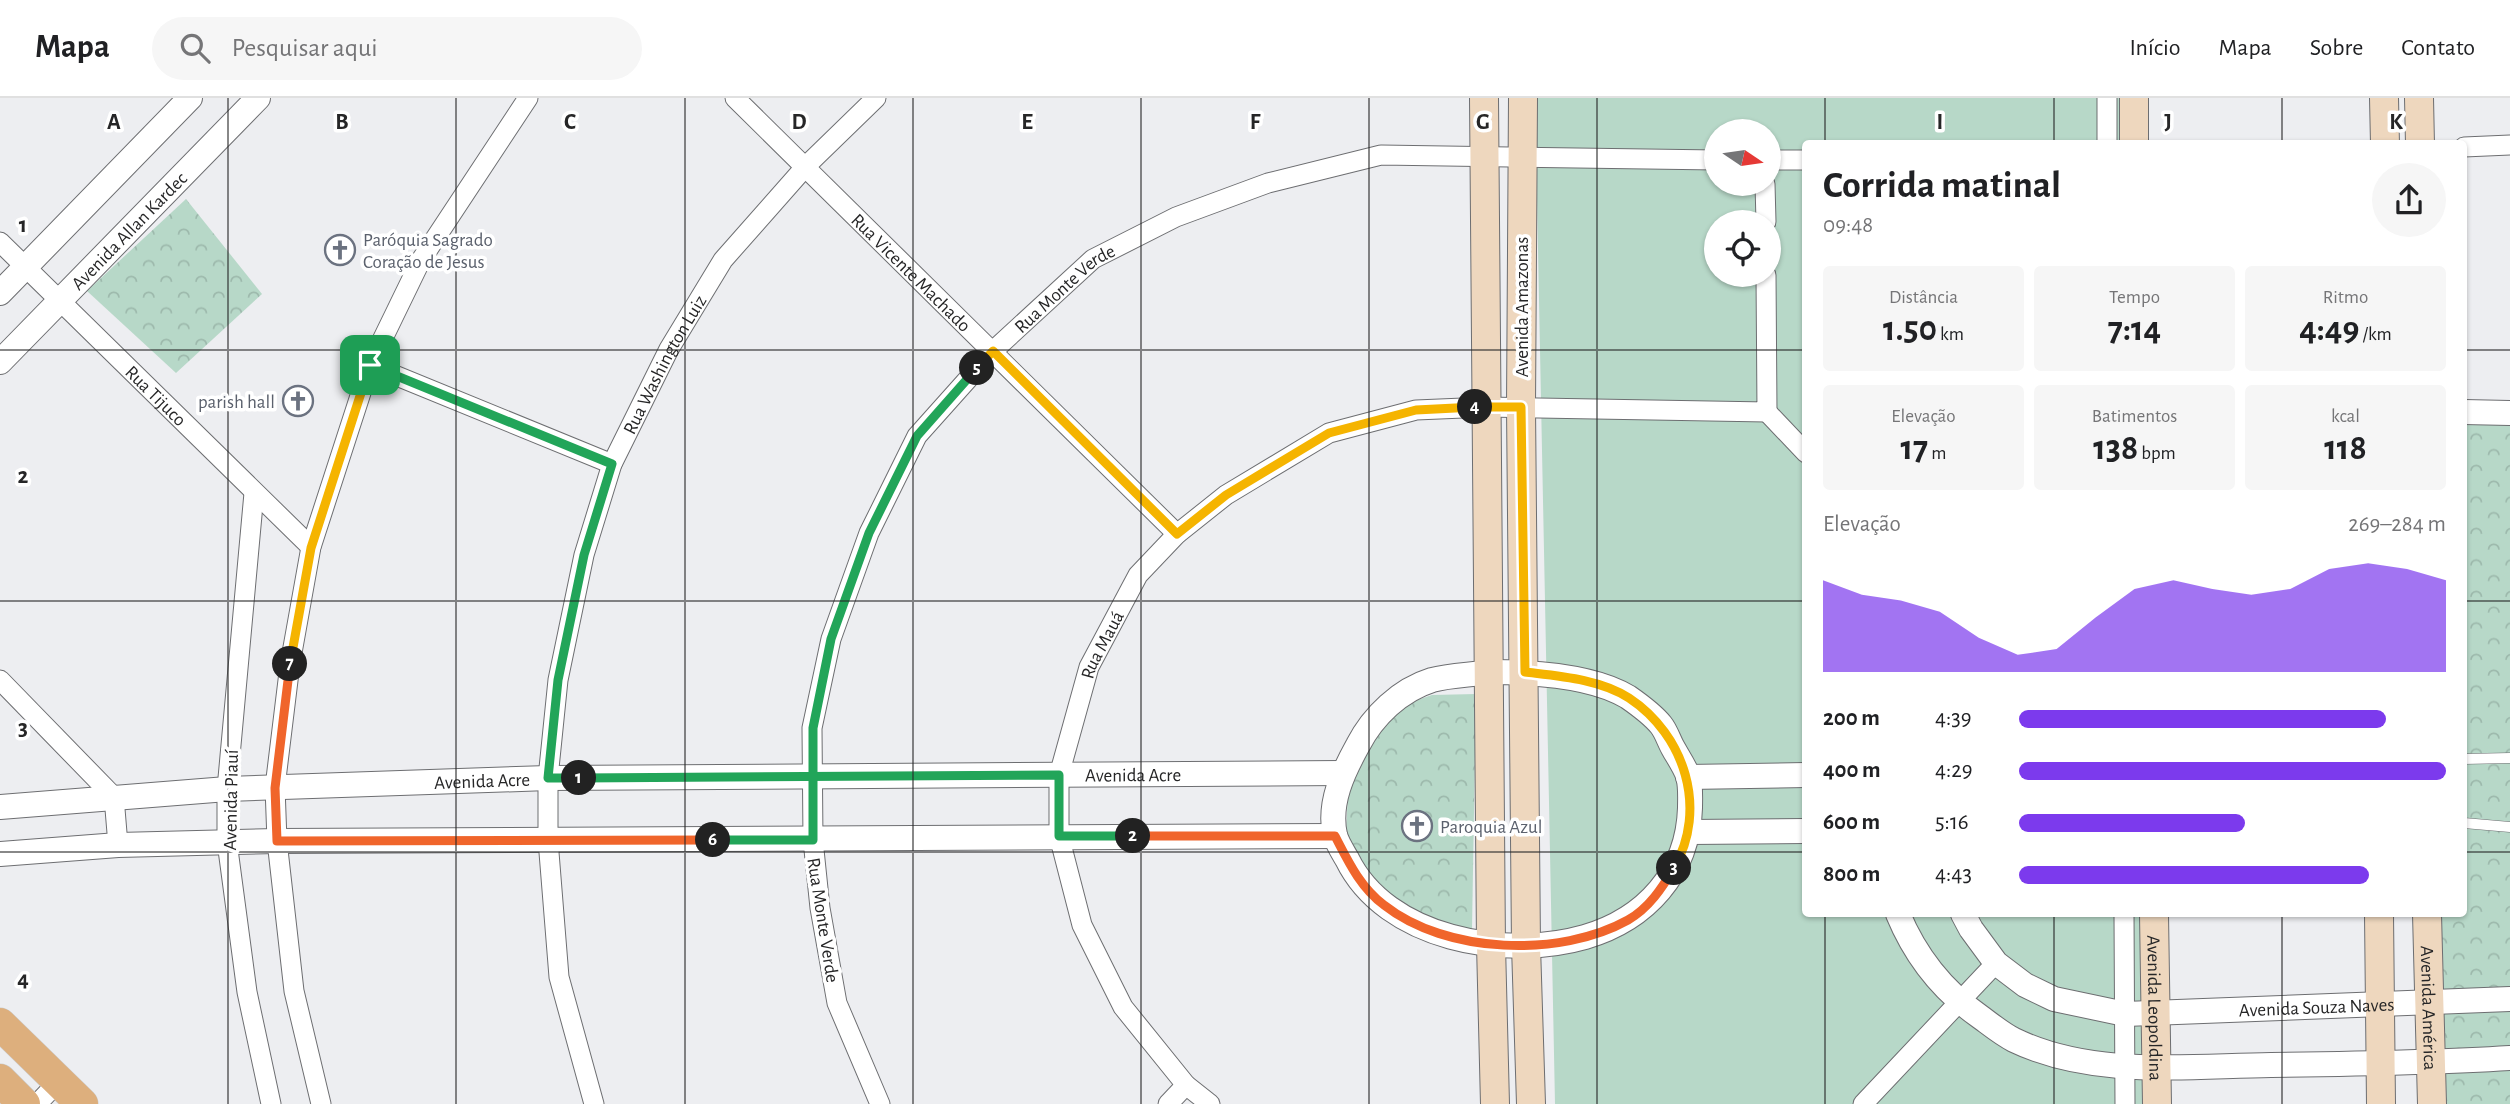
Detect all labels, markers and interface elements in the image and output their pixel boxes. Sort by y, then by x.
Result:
search box [152,17,642,80]
icon: search [176,29,214,67]
text: Mapa [35,31,110,64]
text: Pesquisar aqui [232,35,378,61]
text: Início [2129,36,2181,60]
text: Mapa [2219,36,2272,60]
text: Sobre [2310,36,2363,60]
text: Contato [2401,36,2475,60]
text: A [107,111,121,134]
text: B [335,111,349,134]
text: C [564,111,576,134]
text: D [791,111,807,134]
text: E [1021,111,1033,134]
text: F [1250,111,1261,134]
text: G [1476,111,1490,134]
text: I [1937,111,1943,134]
text: J [2164,111,2172,134]
text: K [2389,111,2403,134]
north arrow [1704,119,1782,196]
map controls [1704,119,1781,287]
button: share [2372,163,2446,237]
text: Corrida matinal [1823,167,2061,205]
street label: Avenida Allan Kardec [68,169,191,294]
street label: Rua Vicente Machado [847,210,974,336]
button: locate [1704,210,1781,287]
text: 1 [19,214,27,237]
text: 09:48 [1823,214,1873,237]
place label: Paróquia Sagrado Coração de Jesus [363,231,493,272]
church icon: Paróquia Sagrado Coração de Jesus [323,233,357,267]
street label: Avenida Amazonas [1513,237,1532,377]
street label: Rua Monte Verde [1011,242,1118,337]
text: Distância [1889,288,1958,307]
text: Tempo [2109,288,2160,307]
text: Ritmo [2323,288,2368,307]
street label: Rua Washington Luiz [620,292,710,438]
text: 1.50 [1883,312,1937,347]
text: 7:14 [2108,312,2161,347]
text: 4:49 [2299,312,2359,347]
text: km [1937,325,1964,344]
text: /km [2359,325,2392,344]
pin [340,335,400,395]
icon: arrive [351,346,389,384]
pin: 5 [960,350,995,386]
text: 5 [972,358,981,377]
street label: Rua Tijuco [121,363,189,430]
church icon: parish hall [281,384,315,418]
pin: 4 [1458,390,1492,424]
place label: parish hall [198,393,275,412]
text: 4 [1470,397,1479,416]
text: Elevação [1891,407,1956,426]
text: Batimentos [2092,407,2177,426]
text: kcal [2331,407,2360,426]
text: 17 [1900,431,1928,466]
text: 138 [2093,431,2138,466]
text: 118 [2324,431,2367,466]
text: m [1928,444,1947,463]
text: bpm [2138,444,2176,463]
text: 2 [18,465,29,488]
text: Elevação [1823,513,1901,536]
text: 269–284 m [2348,513,2446,536]
street label: Rua Mauá [1078,608,1128,681]
pin: 7 [272,646,308,682]
text: 7 [285,654,294,673]
text: 200 m [1823,707,1880,730]
text: 4:39 [1935,707,1972,730]
text: 3 [18,717,28,740]
street label: Avenida Piauí [221,749,242,851]
text: 400 m [1823,759,1881,782]
text: 4:29 [1935,759,1973,782]
pin: 1 [562,760,596,796]
street label: Avenida Acre [1085,766,1181,786]
text: 1 [575,768,582,787]
street label: Avenida Acre [434,771,531,793]
church icon: Paroquia Azul [1400,809,1434,843]
text: 600 m [1823,811,1880,834]
text: 5:16 [1935,811,1969,834]
pin: 2 [1116,818,1150,854]
place label: Paroquia Azul [1440,818,1543,837]
pin: 6 [696,822,730,858]
text: 2 [1128,826,1137,845]
text: 6 [708,830,717,849]
pin: 3 [1656,850,1692,886]
street label: Rua Monte Verde [803,856,842,984]
text: 3 [1669,858,1678,877]
text: 800 m [1823,863,1880,886]
text: 4:43 [1935,863,1972,886]
street label: Avenida Leopoldina [2143,935,2165,1081]
street label: Avenida América [2417,945,2439,1071]
text: 4 [17,968,29,991]
street label: Avenida Souza Naves [2238,996,2395,1021]

